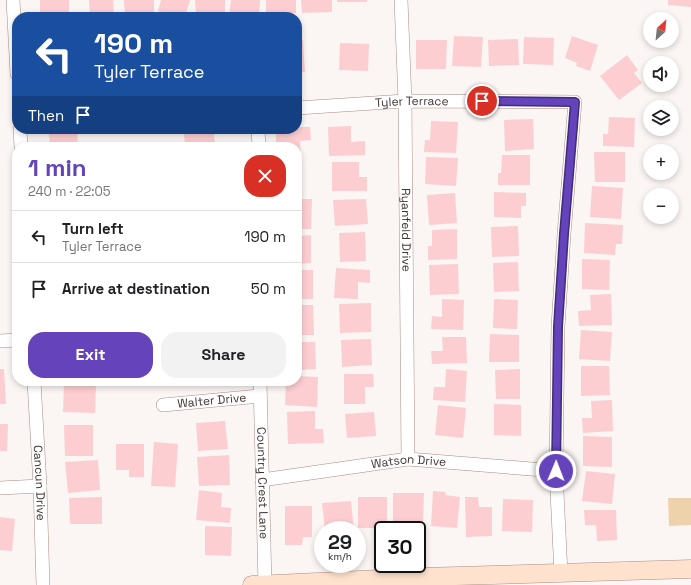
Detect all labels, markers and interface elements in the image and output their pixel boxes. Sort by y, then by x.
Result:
north arrow [643,12,679,48]
map controls [643,12,679,224]
text: 190 m [94,25,173,61]
icon: left [28,28,80,80]
button: sound [643,56,679,92]
text: Tyler Terrace [94,60,204,83]
pin [465,84,499,118]
icon: arrive [471,90,493,112]
street label: Tyler Terrace [374,93,449,111]
button: layers [643,100,679,136]
icon: arrive [72,104,94,126]
text: Then [28,106,64,125]
button: + [643,144,679,180]
text: 1 min [28,152,87,183]
button: close [244,155,286,197]
text: 240 m · 22:05 [28,183,111,200]
street label: Ryanfeld Drive [398,188,414,272]
button: − [643,188,679,224]
text: Turn left [62,219,124,238]
icon: left [28,226,50,248]
text: 190 m [244,227,286,246]
text: Tyler Terrace [62,238,142,255]
icon: arrive [28,278,50,300]
text: Arrive at destination [62,279,210,298]
text: 50 m [251,279,286,298]
button: Exit [28,332,153,378]
button: Share [161,332,286,378]
street label: Walter Drive [177,389,247,412]
street label: Country Crest Lane [253,427,272,539]
street label: Cancun Drive [30,445,49,521]
position arrow [535,450,577,492]
street label: Watson Drive [370,451,447,472]
speed limit sign: 30 [374,521,426,573]
text: 29 [328,529,352,555]
text: km/h [328,550,352,563]

